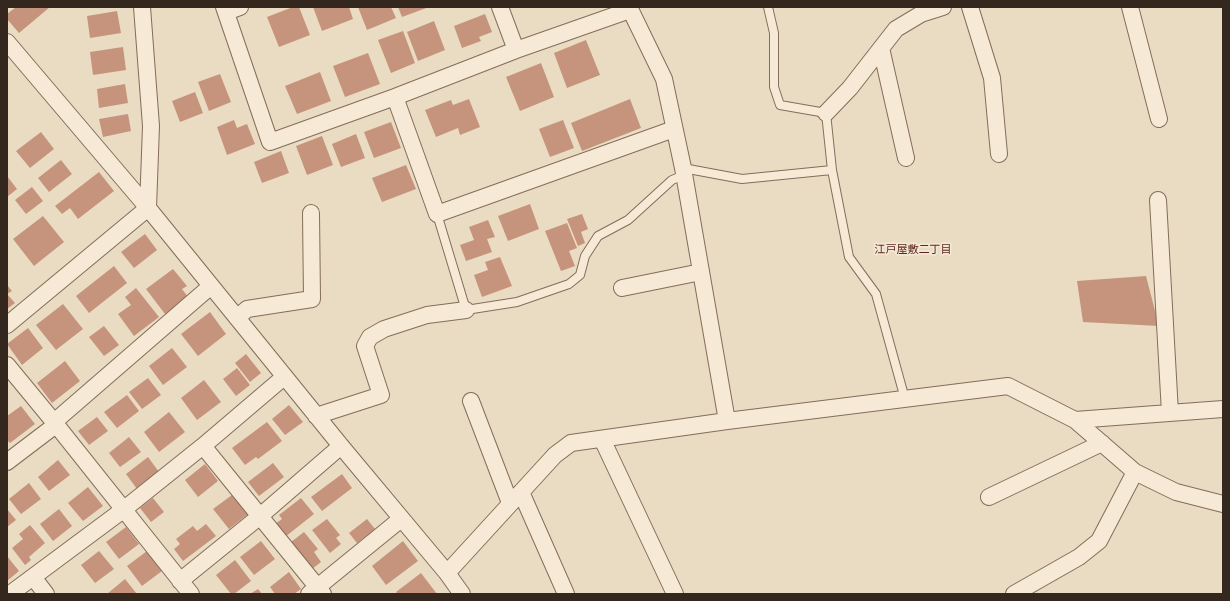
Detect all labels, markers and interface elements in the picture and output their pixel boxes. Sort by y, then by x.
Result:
district label: 江戸屋敷二丁目 [875,243,951,257]

